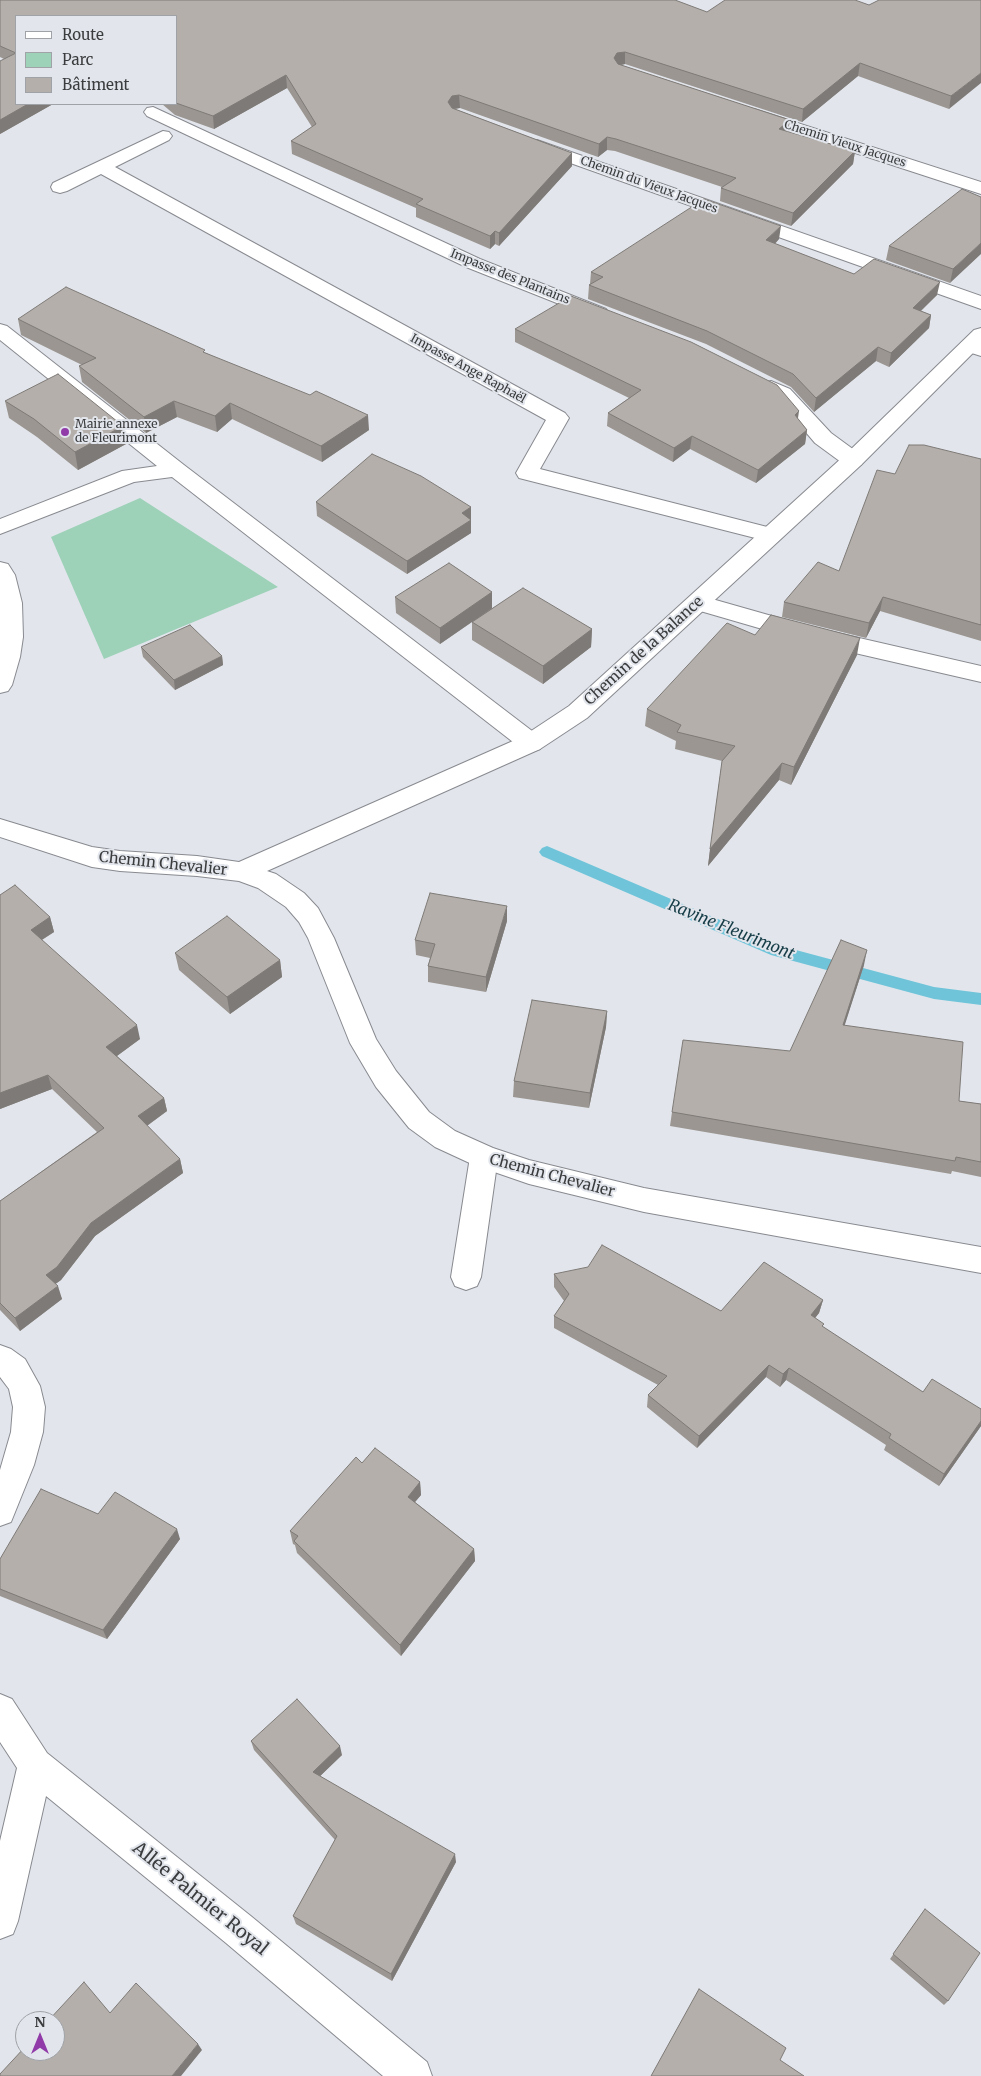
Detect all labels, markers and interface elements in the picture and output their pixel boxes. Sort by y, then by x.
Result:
legend [15,15,178,105]
text: Route [62,25,104,44]
text: Parc [62,50,93,69]
text: Bâtiment [62,75,129,94]
street label: Chemin Vieux Jacques [782,117,908,171]
street label: Chemin du Vieux Jacques [578,153,720,217]
street label: Impasse des Plantains [448,246,572,308]
street label: Impasse Ange Raphaël [408,331,528,407]
place label: Mairie annexe de Fleurimont [75,418,157,446]
marker: Mairie annexe de Fleurimont [59,426,71,438]
street label: Chemin de la Balance [581,593,707,709]
street label: Chemin Chevalier [98,848,228,880]
water label: Ravine Fleurimont [665,896,797,964]
street label: Chemin Chevalier [487,1151,617,1201]
street label: Allée Palmier Royal [128,1838,272,1960]
north arrow [15,2011,65,2061]
text: N [34,2013,46,2031]

